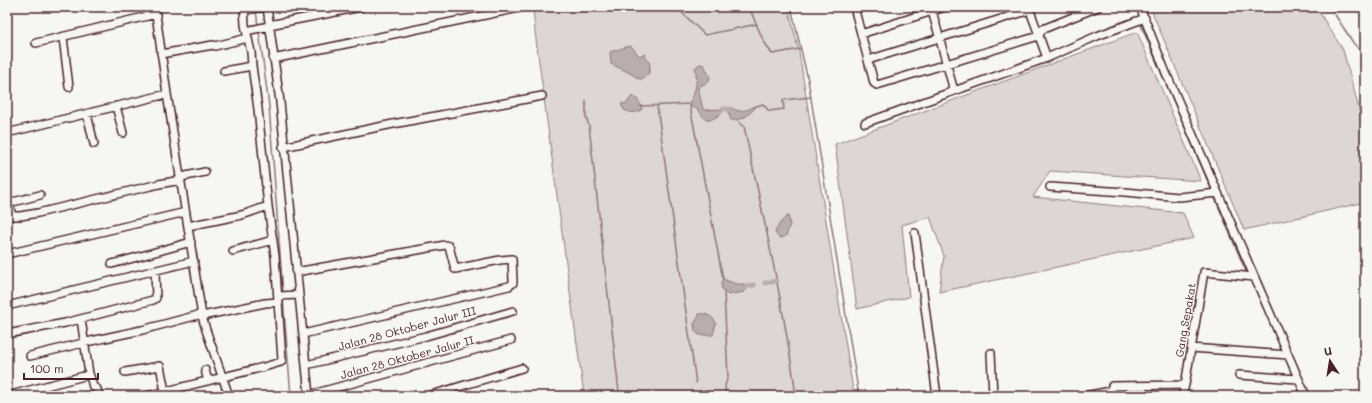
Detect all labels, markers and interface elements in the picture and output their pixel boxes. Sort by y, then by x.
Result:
street label: Gang Sepakat [1171,282,1199,358]
street label: Jalan 28 Oktober Jalur III [336,302,478,354]
street label: Jalan 28 Oktober Jalur II [339,332,476,382]
north arrow [1310,341,1350,381]
text: U [1322,343,1333,359]
scale bar [24,355,98,381]
text: 100 m [30,360,64,376]

